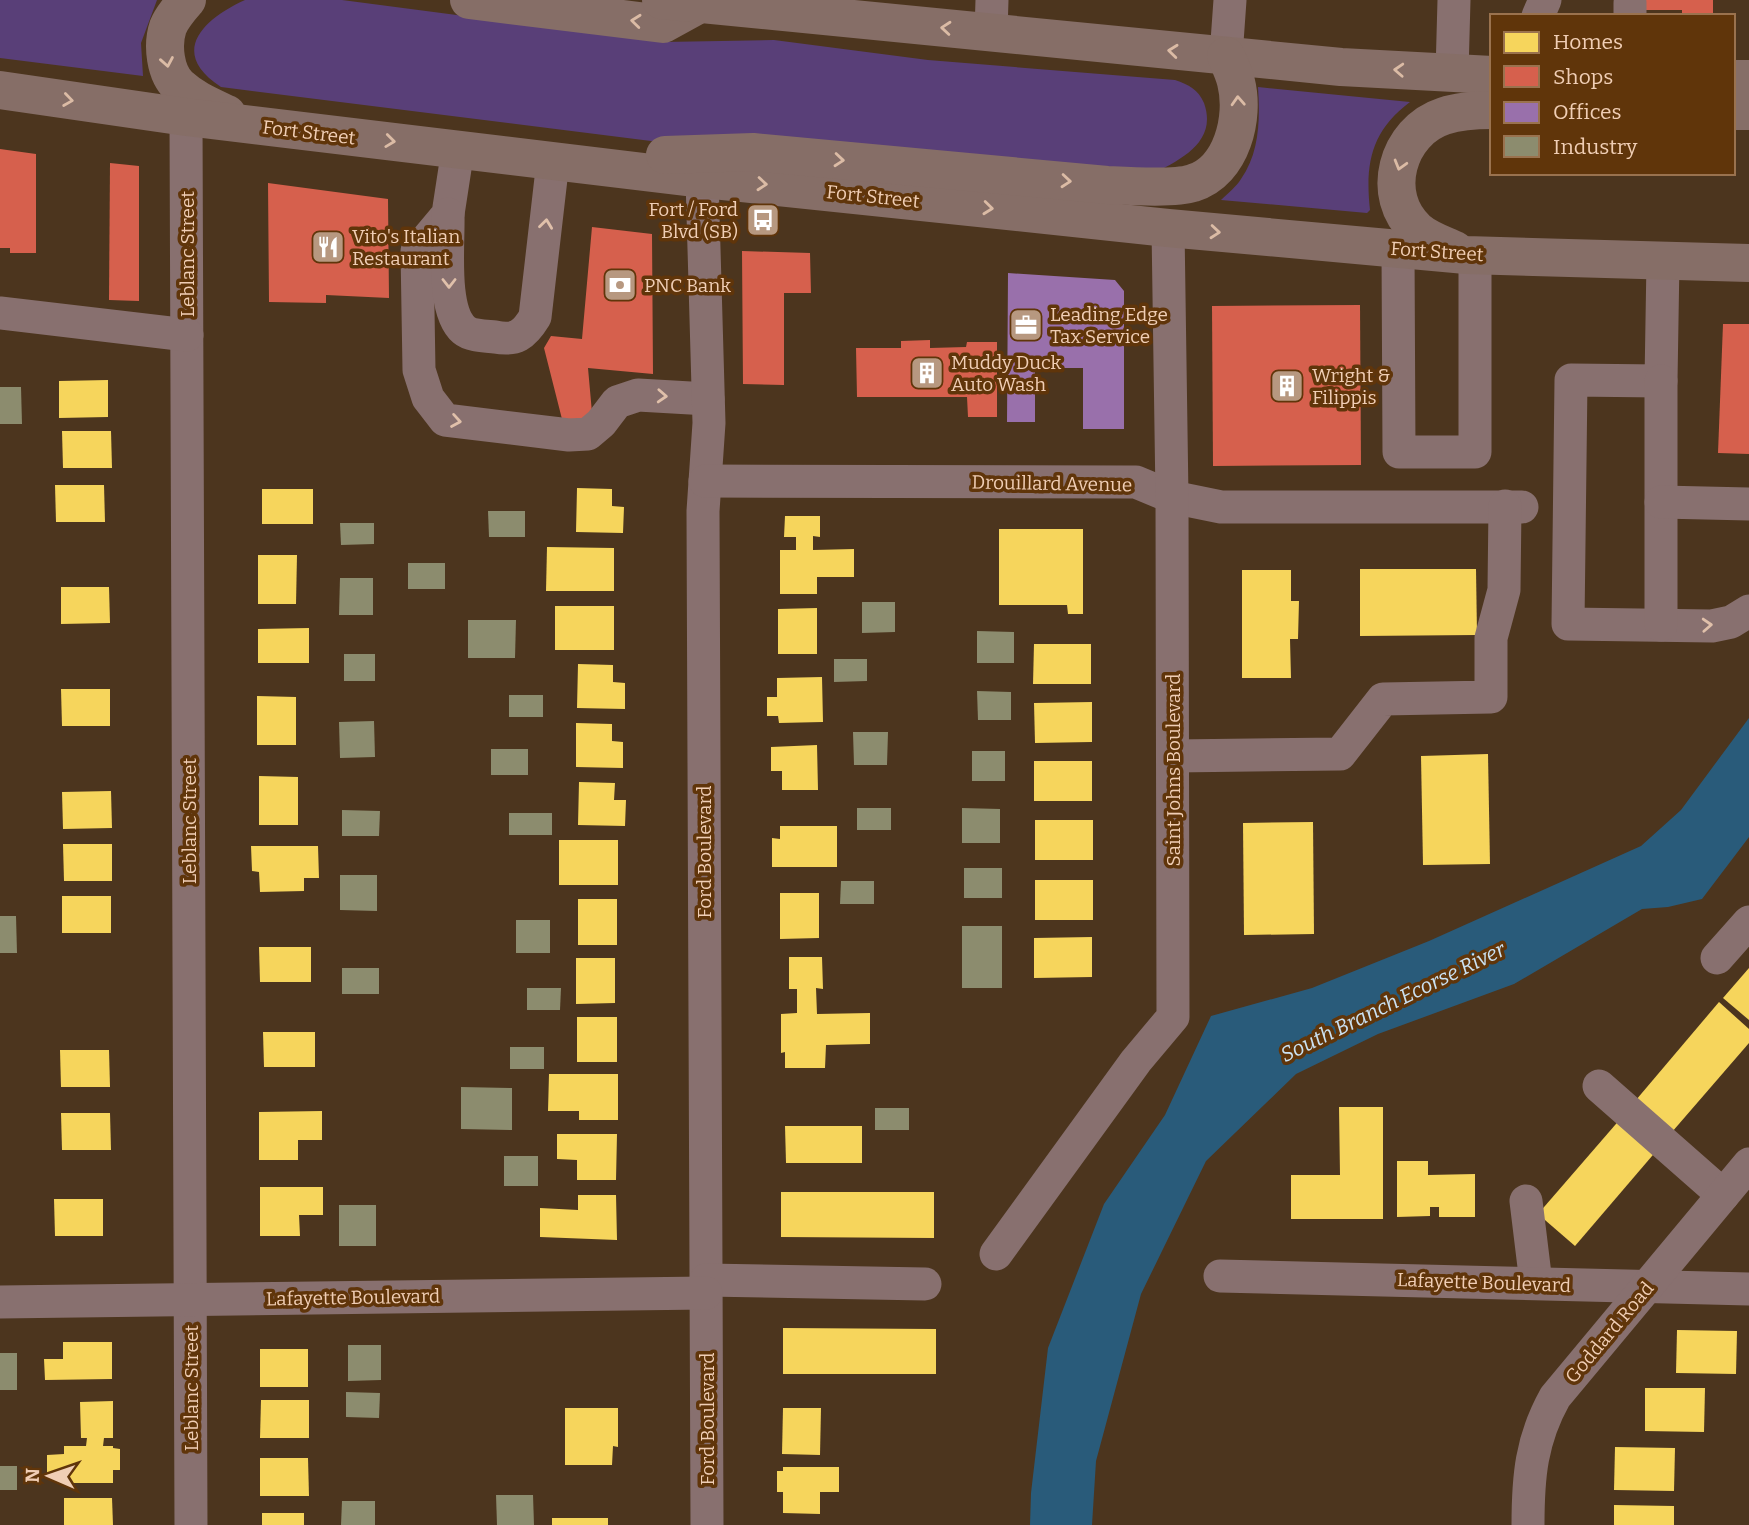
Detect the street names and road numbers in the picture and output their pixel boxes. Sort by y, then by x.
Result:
street label: Fort Street [261,115,357,150]
street label: Fort Street [825,180,921,213]
street label: Leblanc Street [176,191,199,317]
street label: Fort Street [1390,237,1484,266]
street label: Drouillard Avenue [972,471,1132,496]
street label: Saint Johns Boulevard [1162,674,1185,866]
street label: Leblanc Street [178,758,201,884]
street label: Ford Boulevard [693,785,716,919]
street label: Lafayette Boulevard [1397,1268,1571,1297]
street label: Goddard Road [1560,1277,1658,1388]
street label: Lafayette Boulevard [266,1284,440,1311]
street label: Leblanc Street [180,1325,203,1451]
street label: Ford Boulevard [696,1352,719,1486]

